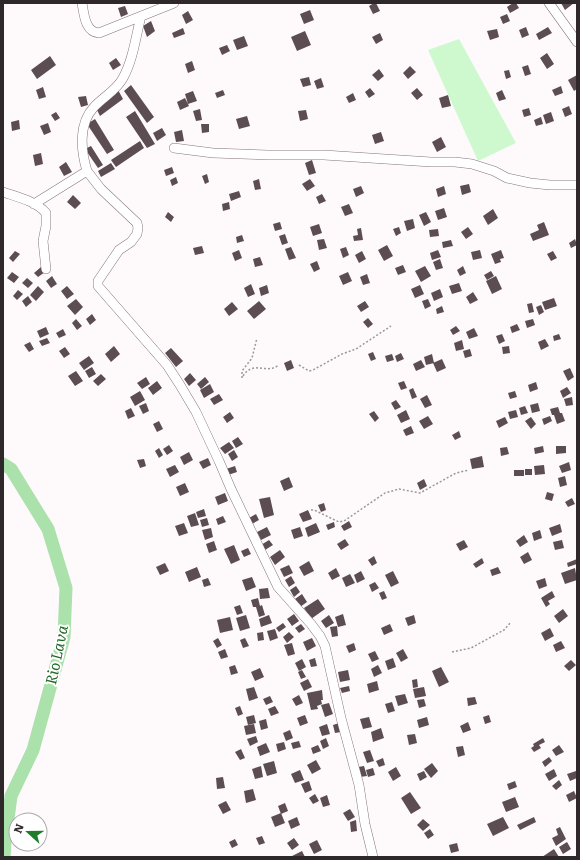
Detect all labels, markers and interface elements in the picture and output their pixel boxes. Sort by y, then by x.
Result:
water label: Rio Lava [38,622,73,687]
north arrow [8,812,48,852]
text: N [9,821,27,835]

